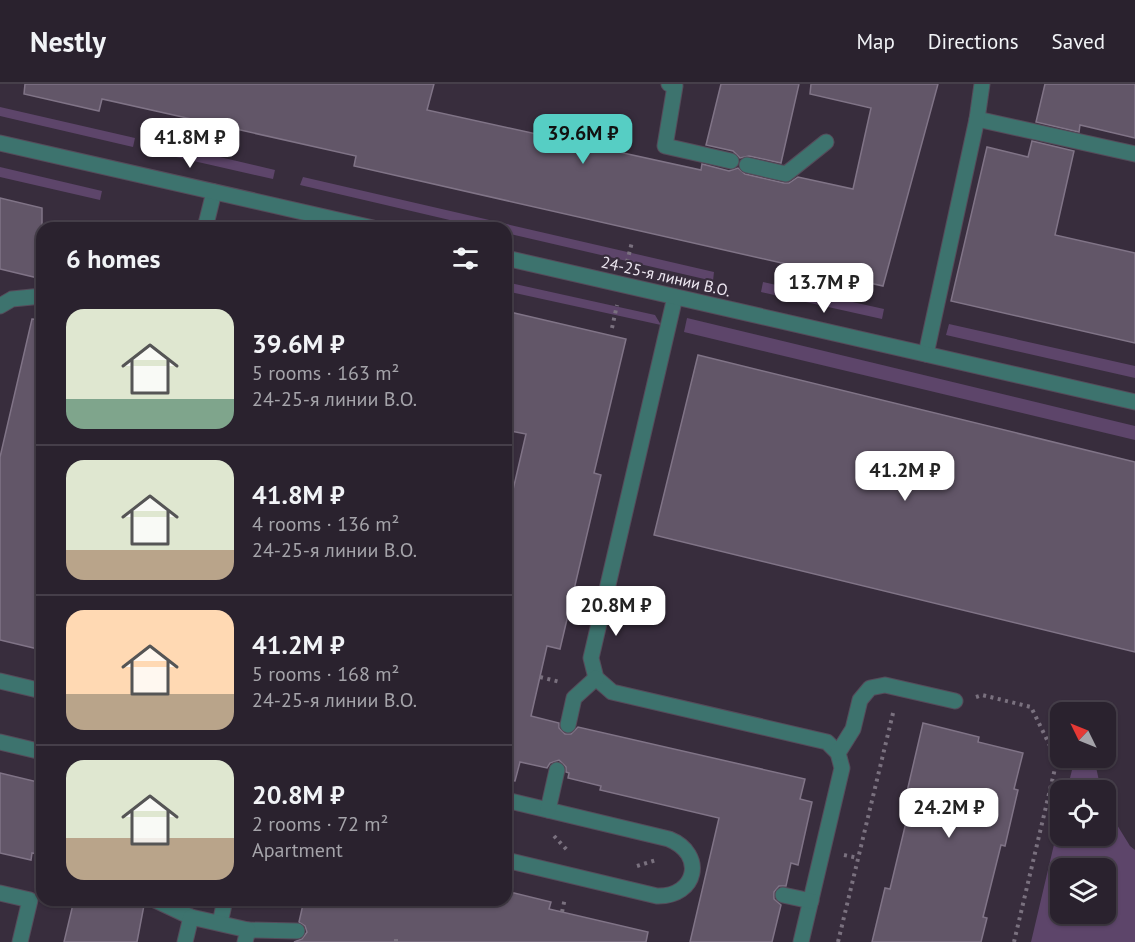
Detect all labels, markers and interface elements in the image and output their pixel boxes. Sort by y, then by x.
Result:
text: Nestly [30,23,106,60]
text: Map [856,28,895,55]
text: Directions [928,28,1019,55]
text: Saved [1052,28,1105,55]
pin: 39.6M ₽ [528,114,638,165]
pin: 41.8M ₽ [135,118,245,169]
text: 39.6M ₽ [547,120,619,146]
text: 41.8M ₽ [154,124,226,150]
text: 6 homes [66,242,161,275]
icon: filters [449,242,482,275]
street label: 24-25-я линии В.О. [599,251,733,301]
pin: 13.7M ₽ [769,263,879,314]
text: 13.7M ₽ [788,269,860,295]
text: 39.6M ₽ [252,327,345,360]
icon: home [114,333,186,405]
text: 5 rooms · 163 m² [252,360,399,386]
text: 24-25-я линии В.О. [252,386,417,412]
pin: 41.2M ₽ [850,451,960,502]
text: 41.2M ₽ [869,457,941,483]
text: 41.8M ₽ [252,478,345,511]
icon: home [114,484,186,556]
text: 4 rooms · 136 m² [252,511,399,537]
text: 24-25-я линии В.О. [252,537,417,563]
pin: 20.8M ₽ [561,586,671,637]
text: 20.8M ₽ [580,592,652,618]
text: 41.2M ₽ [252,628,345,661]
icon: home [114,634,186,706]
text: 5 rooms · 168 m² [252,661,399,687]
text: 24-25-я линии В.О. [252,687,417,713]
north arrow [1050,702,1116,768]
map controls [1050,702,1116,924]
text: 20.8M ₽ [252,778,345,811]
button: locate [1050,780,1116,846]
icon: home [114,784,186,856]
pin: 24.2M ₽ [894,788,1004,839]
text: 24.2M ₽ [913,794,985,820]
text: 2 rooms · 72 m² [252,811,388,837]
text: Apartment [252,837,343,863]
button: layers [1050,858,1116,924]

